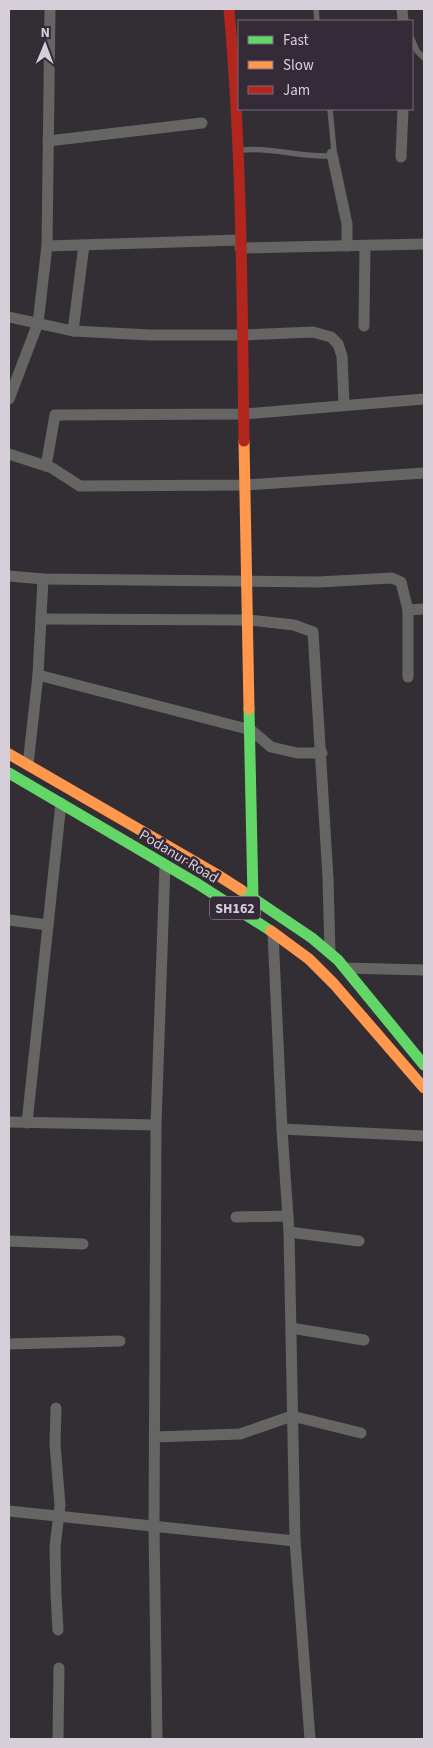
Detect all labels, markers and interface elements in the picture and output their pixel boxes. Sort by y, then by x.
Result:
north arrow [20,20,70,70]
legend [238,20,413,110]
text: N [40,23,50,43]
text: Fast [283,30,309,51]
text: Slow [283,55,314,76]
text: Jam [283,80,310,101]
street label: Podanur Road [135,825,222,888]
road number: SH162 [210,896,260,920]

